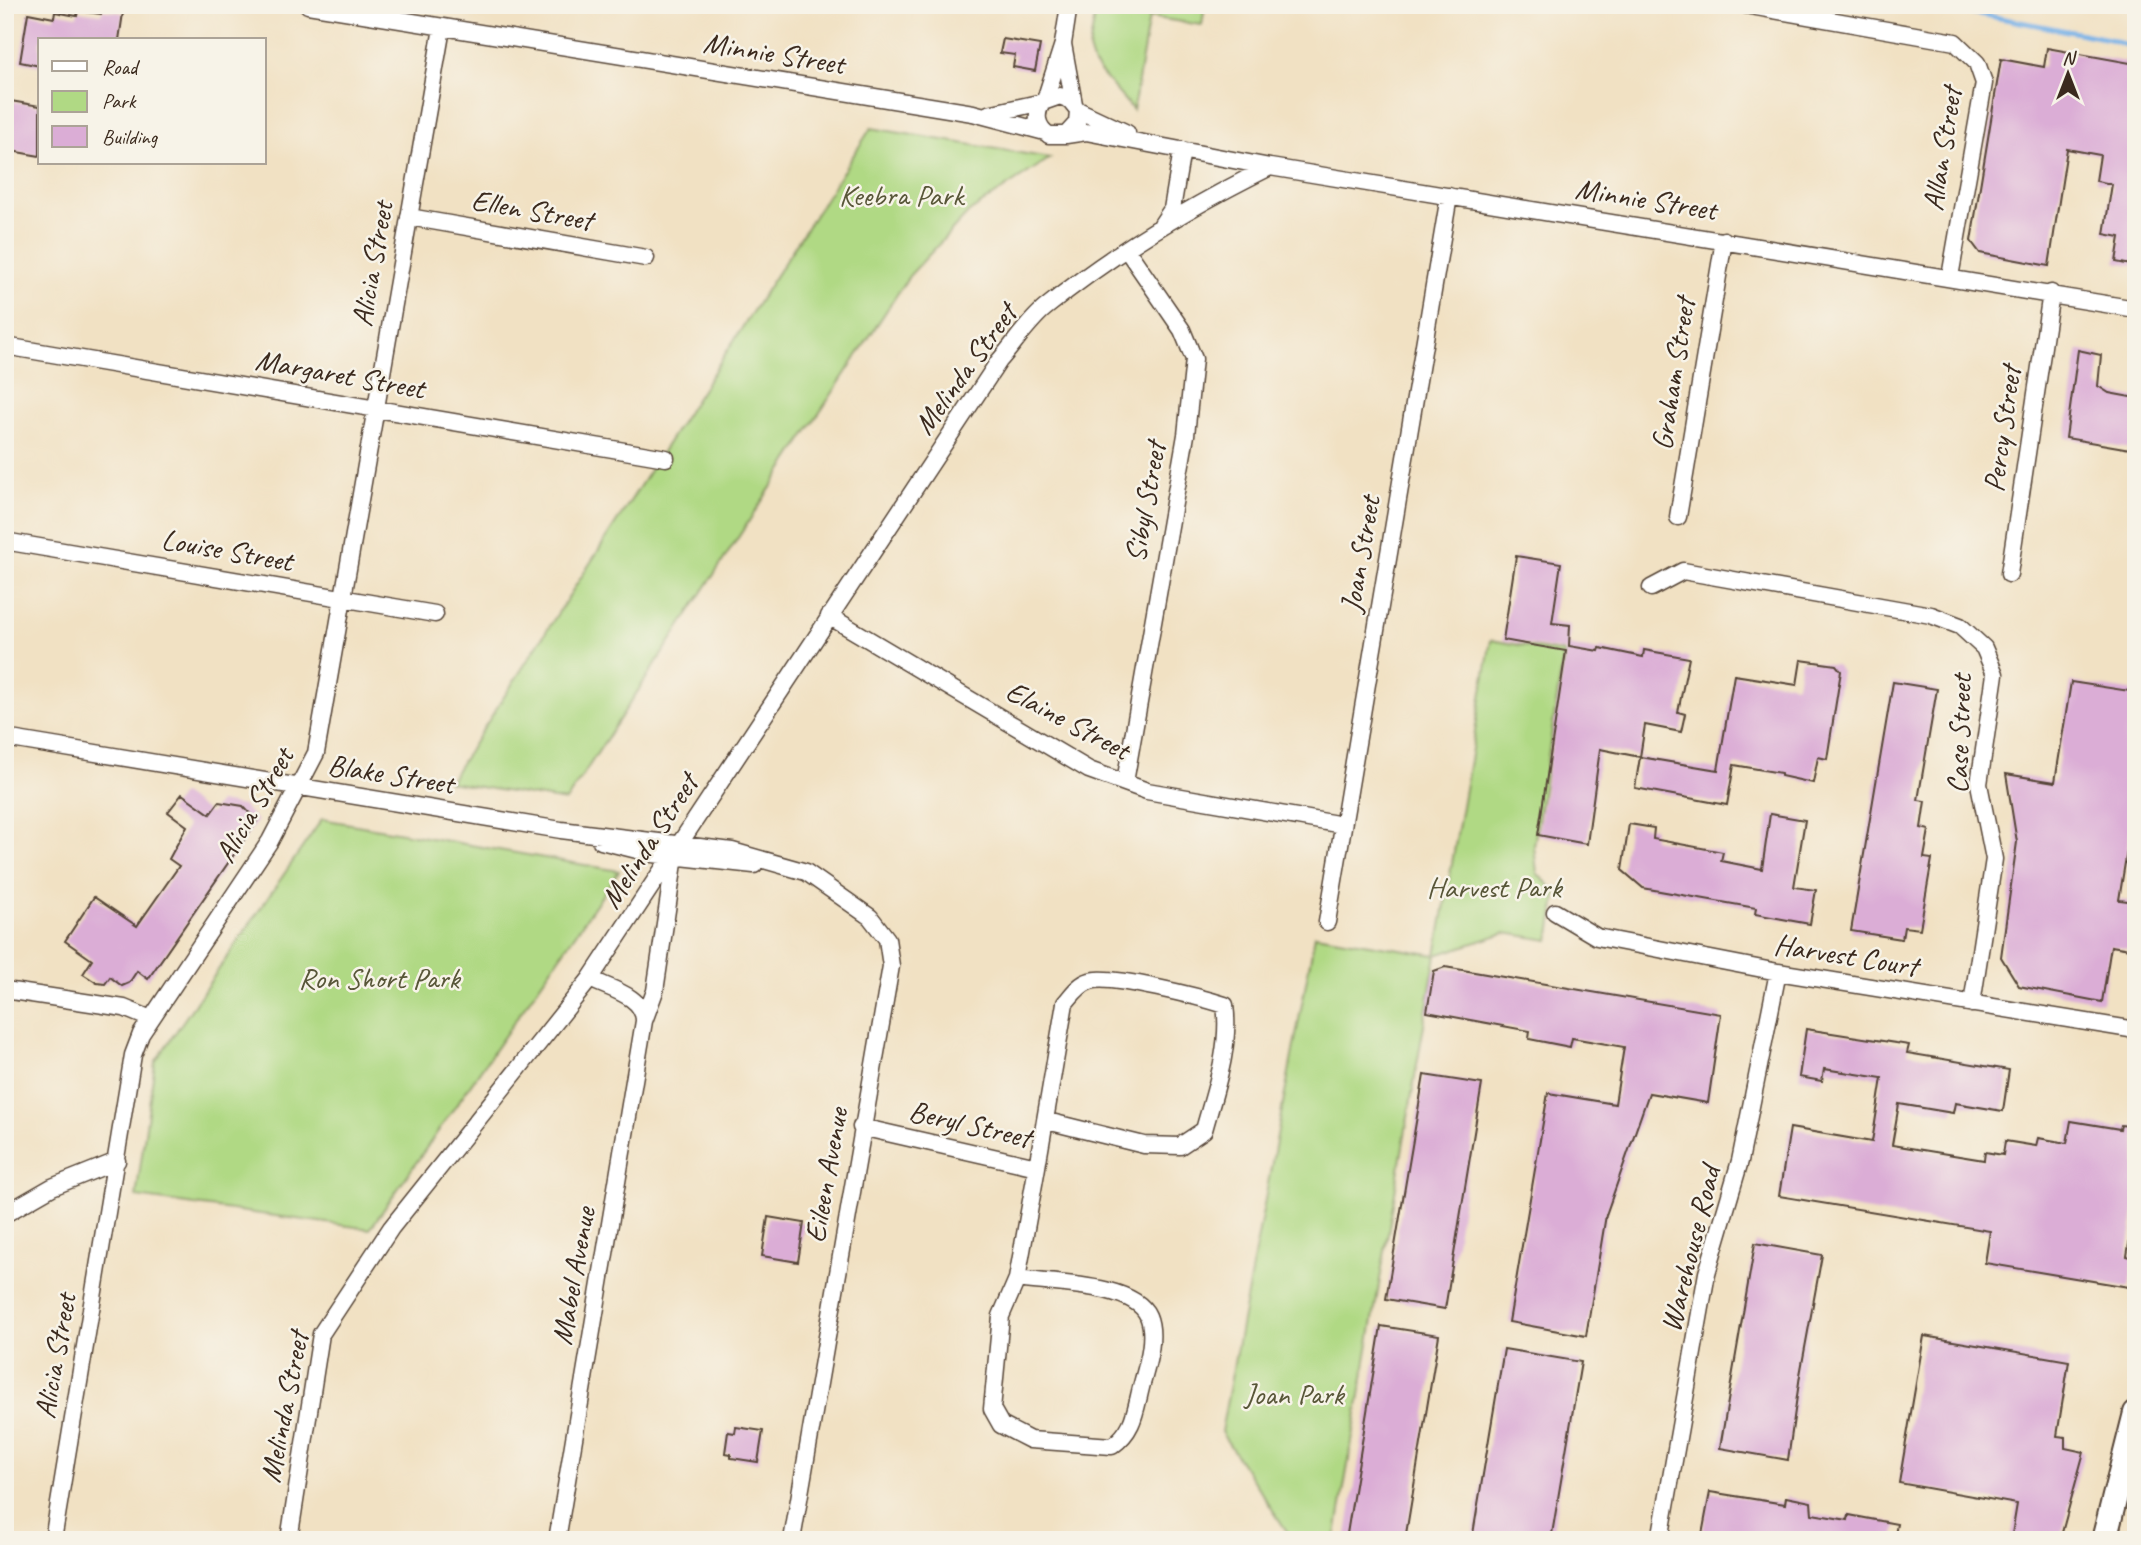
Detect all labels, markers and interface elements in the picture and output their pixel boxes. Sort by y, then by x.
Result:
street label: Minnie Street [701,23,850,83]
legend [38,38,266,164]
north arrow [2032,38,2102,108]
text: N [2062,46,2077,70]
text: Road [102,54,141,80]
street label: Allan Street [1914,81,1971,213]
text: Park [102,88,137,114]
text: Building [102,124,159,150]
street label: Minnie Street [1573,169,1722,229]
park label: Keebra Park [839,176,965,214]
street label: Ellen Street [469,181,599,240]
street label: Alicia Street [342,196,402,329]
street label: Graham Street [1642,291,1704,453]
street label: Melinda Street [905,293,1028,442]
street label: Margaret Street [253,340,430,408]
street label: Percy Street [1974,360,2030,494]
street label: Sibyl Street [1116,435,1175,565]
street label: Joan Street [1331,490,1389,617]
street label: Louise Street [159,520,298,581]
street label: Case Street [1938,671,1980,794]
street label: Elaine Street [1000,672,1139,770]
street label: Alicia Street [206,738,304,869]
street label: Blake Street [325,745,460,803]
street label: Melinda Street [592,763,709,915]
park label: Harvest Park [1427,868,1563,906]
street label: Harvest Court [1772,925,1924,986]
park label: Ron Short Park [299,959,462,997]
street label: Beryl Street [906,1092,1038,1157]
street label: Eileen Avenue [795,1103,857,1245]
street label: Warehouse Road [1651,1158,1730,1336]
street label: Mabel Avenue [542,1202,604,1348]
street label: Alicia Street [25,1288,85,1421]
street label: Melinda Street [251,1325,318,1485]
park label: Joan Park [1243,1375,1346,1413]

